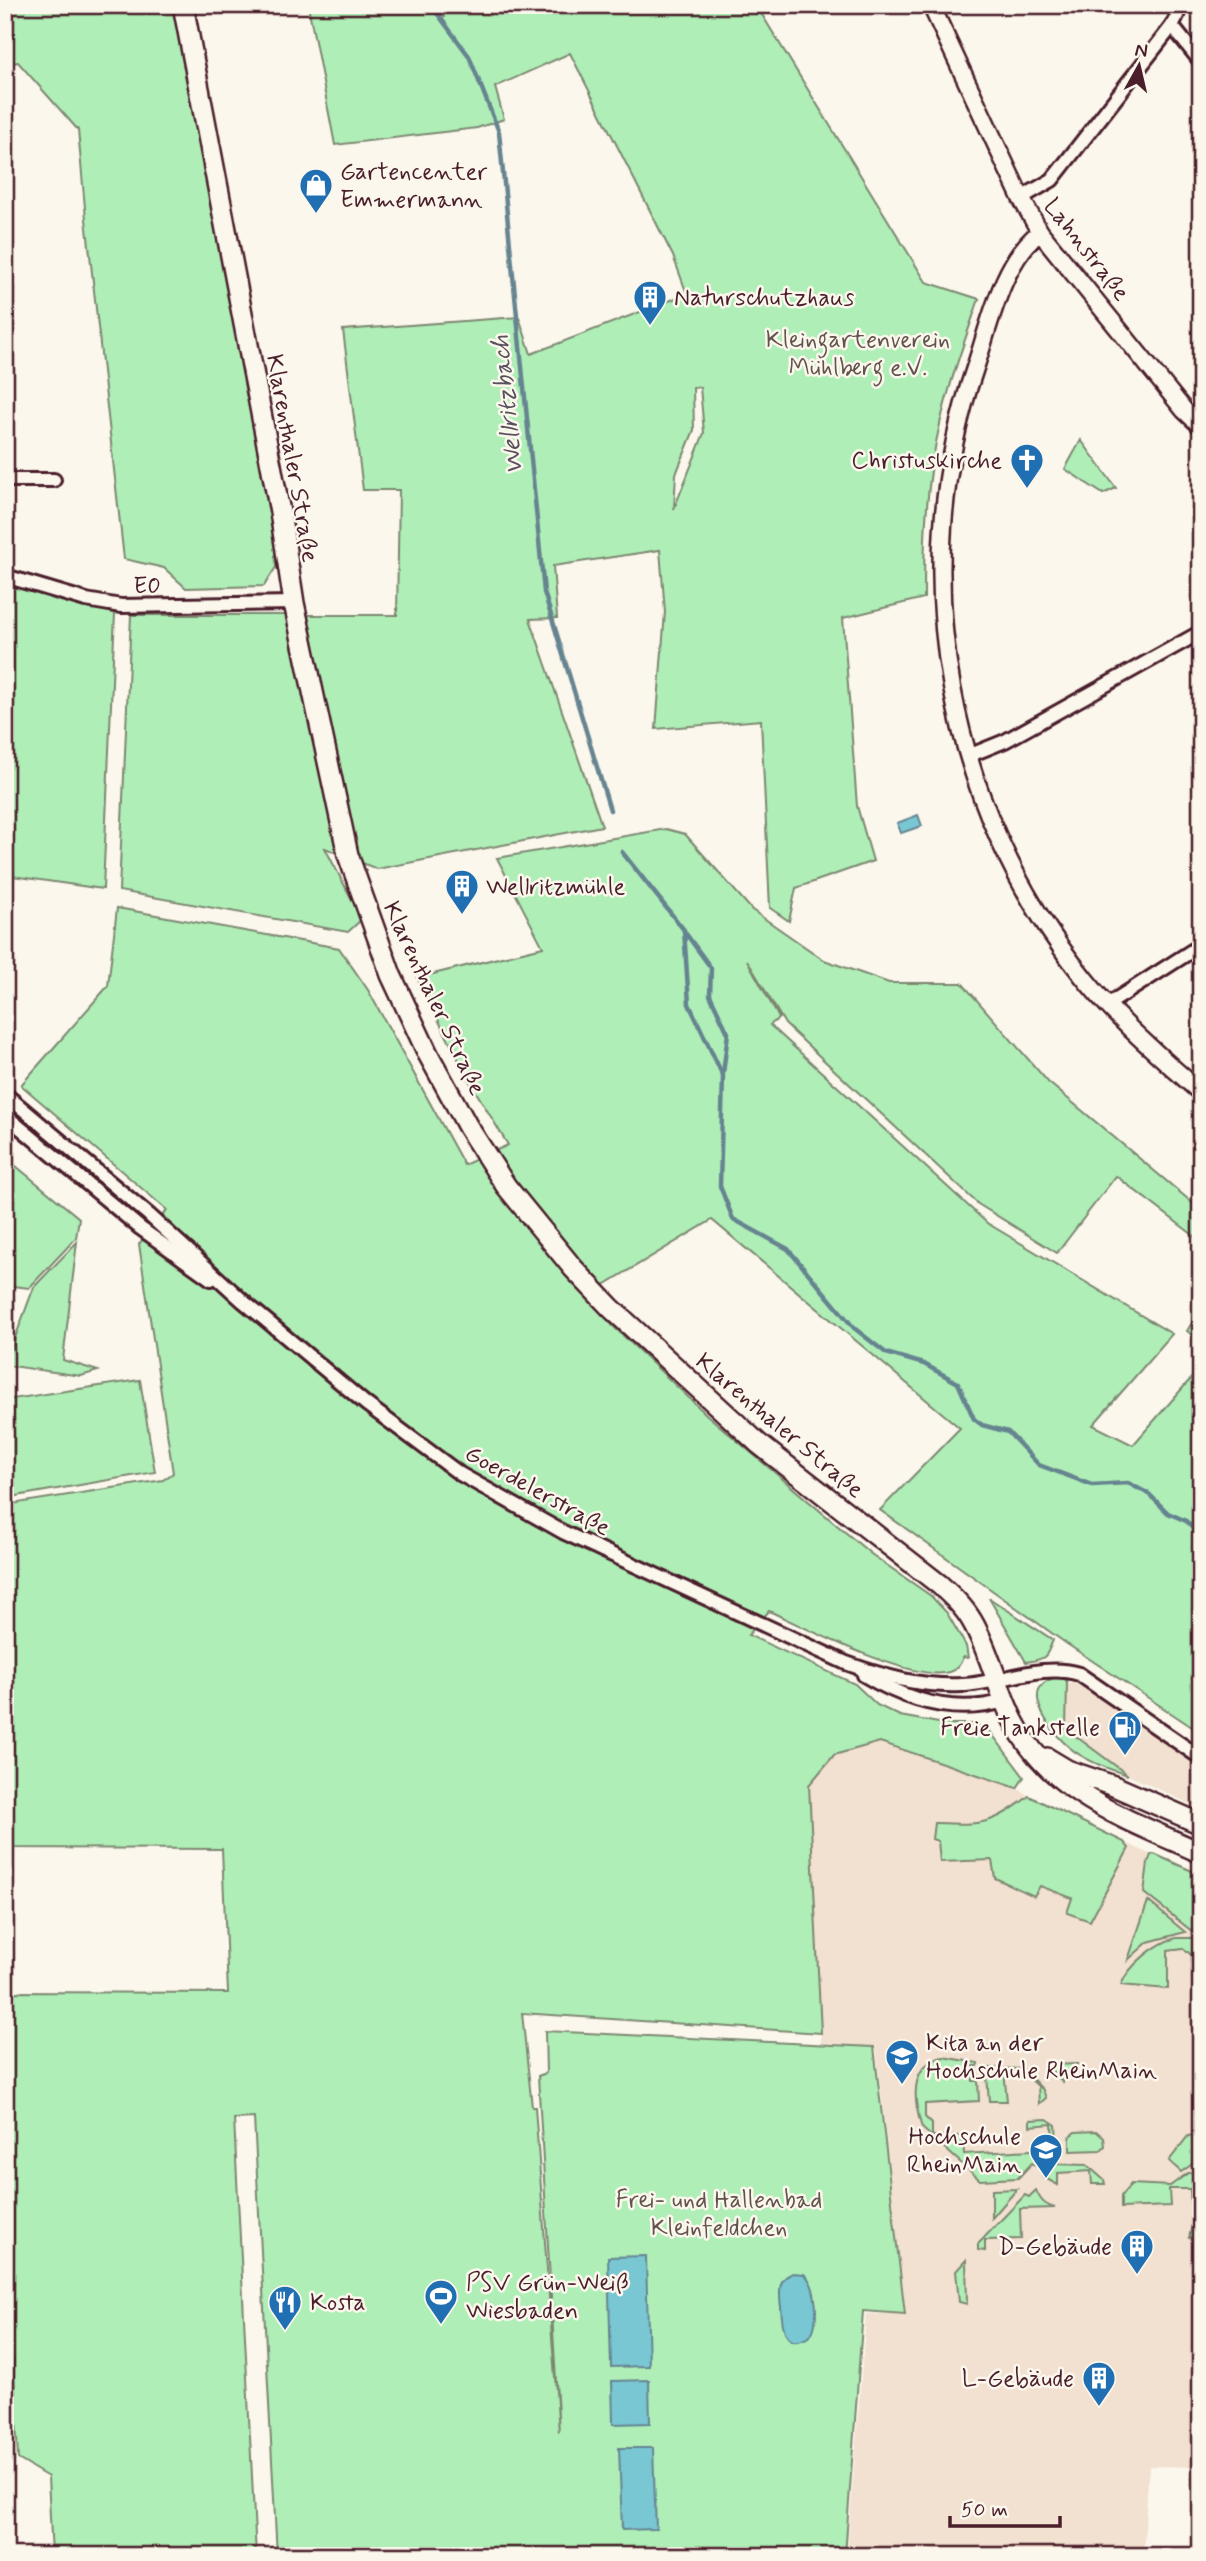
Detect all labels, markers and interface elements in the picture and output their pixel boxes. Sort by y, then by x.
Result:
north arrow [1104,32,1174,102]
text: N [1133,37,1149,64]
place label: Gartencenter Emmermann [340,157,487,216]
shop icon: Gartencenter Emmermann [297,166,335,215]
street label: Lahnstraße [1036,192,1136,308]
building icon: Naturschutzhaus [631,278,669,327]
place label: Naturschutzhaus [674,283,855,314]
park label: Kleingartenverein Mühlberg e.V. [766,325,950,387]
water label: Wellritzbach [484,333,532,476]
street label: Klarenthaler Straße [258,352,325,565]
church icon: Christuskirche [1008,441,1046,490]
place label: Christuskirche [851,446,1002,477]
street label: E0 [133,571,161,602]
building icon: Wellritzmühle [443,867,481,916]
place label: Wellritzmühle [486,872,626,903]
street label: Klarenthaler Straße [375,897,492,1101]
street label: Klarenthaler Straße [688,1347,870,1506]
street label: Goerdelerstraße [459,1439,616,1544]
fuel station icon: Freie Tankstelle [1106,1708,1144,1757]
place label: Freie Tankstelle [940,1713,1100,1744]
place label: Kita an der Hochschule RheinMain [926,2028,1157,2087]
school or university icon: Kita an der Hochschule RheinMain [883,2037,921,2086]
place label: Hochschule RheinMain [907,2122,1021,2181]
school or university icon: Hochschule RheinMain [1027,2131,1065,2180]
park label: Frei- und Hallenbad Kleinfeldchen [616,2185,822,2244]
building icon: D-Gebäude [1118,2227,1156,2276]
place label: D-Gebäude [998,2232,1112,2263]
place label: PSV Grün-Weiß Wiesbaden [466,2268,629,2327]
sports icon: PSV Grün-Weiß Wiesbaden [422,2277,460,2326]
restaurant icon: Kosta [266,2283,304,2332]
place label: Kosta [310,2288,366,2319]
building icon: L-Gebäude [1080,2359,1118,2408]
place label: L-Gebäude [962,2364,1074,2395]
scale bar [950,2484,1061,2528]
text: 50 m [961,2496,1008,2524]

